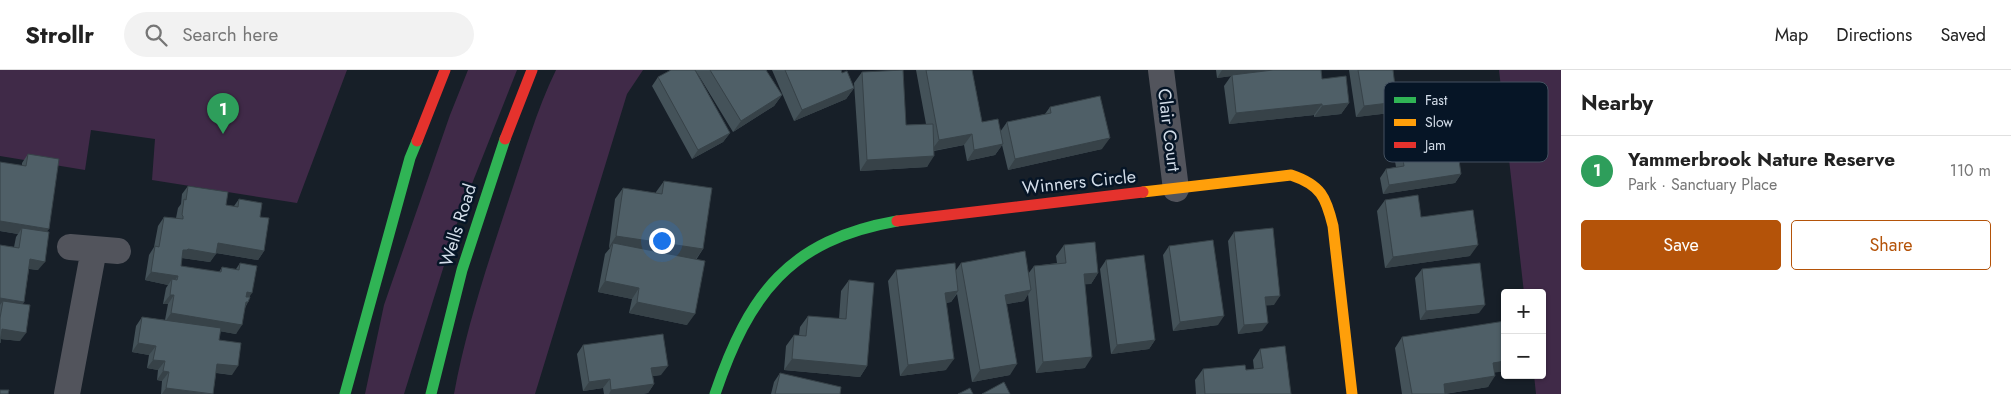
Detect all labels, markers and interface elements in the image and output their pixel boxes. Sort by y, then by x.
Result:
search box [124,12,474,57]
text: Strollr [25,17,94,52]
icon: search [142,21,170,49]
text: Search here [182,21,278,48]
text: Map [1775,22,1808,48]
text: Directions [1836,22,1912,48]
text: Saved [1940,22,1986,48]
legend [1384,82,1548,162]
street label: Clair Court [1151,87,1187,174]
text: Nearby [1581,88,1653,118]
text: Fast [1425,90,1448,110]
pin: 1 [207,93,239,134]
text: Slow [1425,112,1453,132]
text: Jam [1423,135,1446,155]
text: Yammerbrook Nature Reserve [1628,146,1895,173]
text: 1 [1593,159,1601,182]
text: 110 m [1950,159,1991,182]
street label: Winners Circle [1021,163,1137,201]
text: Park · Sanctuary Place [1628,173,1777,196]
street label: Wells Road [433,180,483,270]
button: Save [1581,220,1781,270]
button: Share [1791,220,1991,270]
your location [649,228,675,254]
map controls [1501,289,1546,379]
button: + [1501,289,1546,334]
button: − [1501,334,1546,379]

